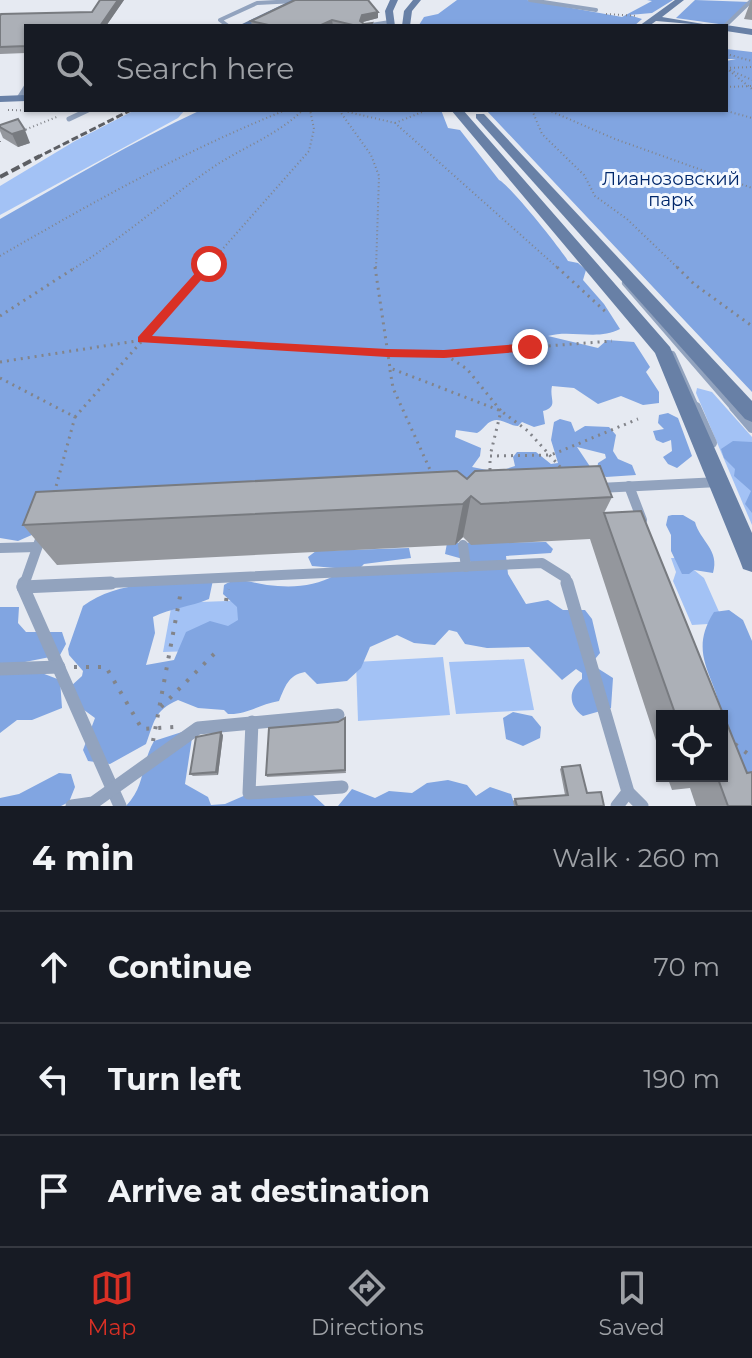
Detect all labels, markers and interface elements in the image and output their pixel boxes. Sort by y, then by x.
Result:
search box [24,24,728,112]
icon: search [52,46,96,90]
text: Search here [116,50,294,87]
park label: Лианозовский парк [602,168,740,211]
route start [191,246,227,282]
route end [512,329,548,365]
map controls [656,710,728,782]
button: locate [656,710,728,782]
text: 4 min [32,837,134,879]
text: Walk · 260 m [552,842,720,874]
icon: ahead [32,945,76,989]
text: Continue [108,949,252,986]
text: 70 m [654,951,720,983]
icon: left [32,1057,76,1101]
text: Turn left [108,1061,241,1098]
text: 190 m [643,1063,720,1095]
icon: arrive [32,1169,76,1213]
text: Arrive at destination [108,1173,430,1210]
tab: Map [87,1266,136,1341]
tab: Directions [311,1266,424,1341]
tab: Saved [599,1266,665,1341]

